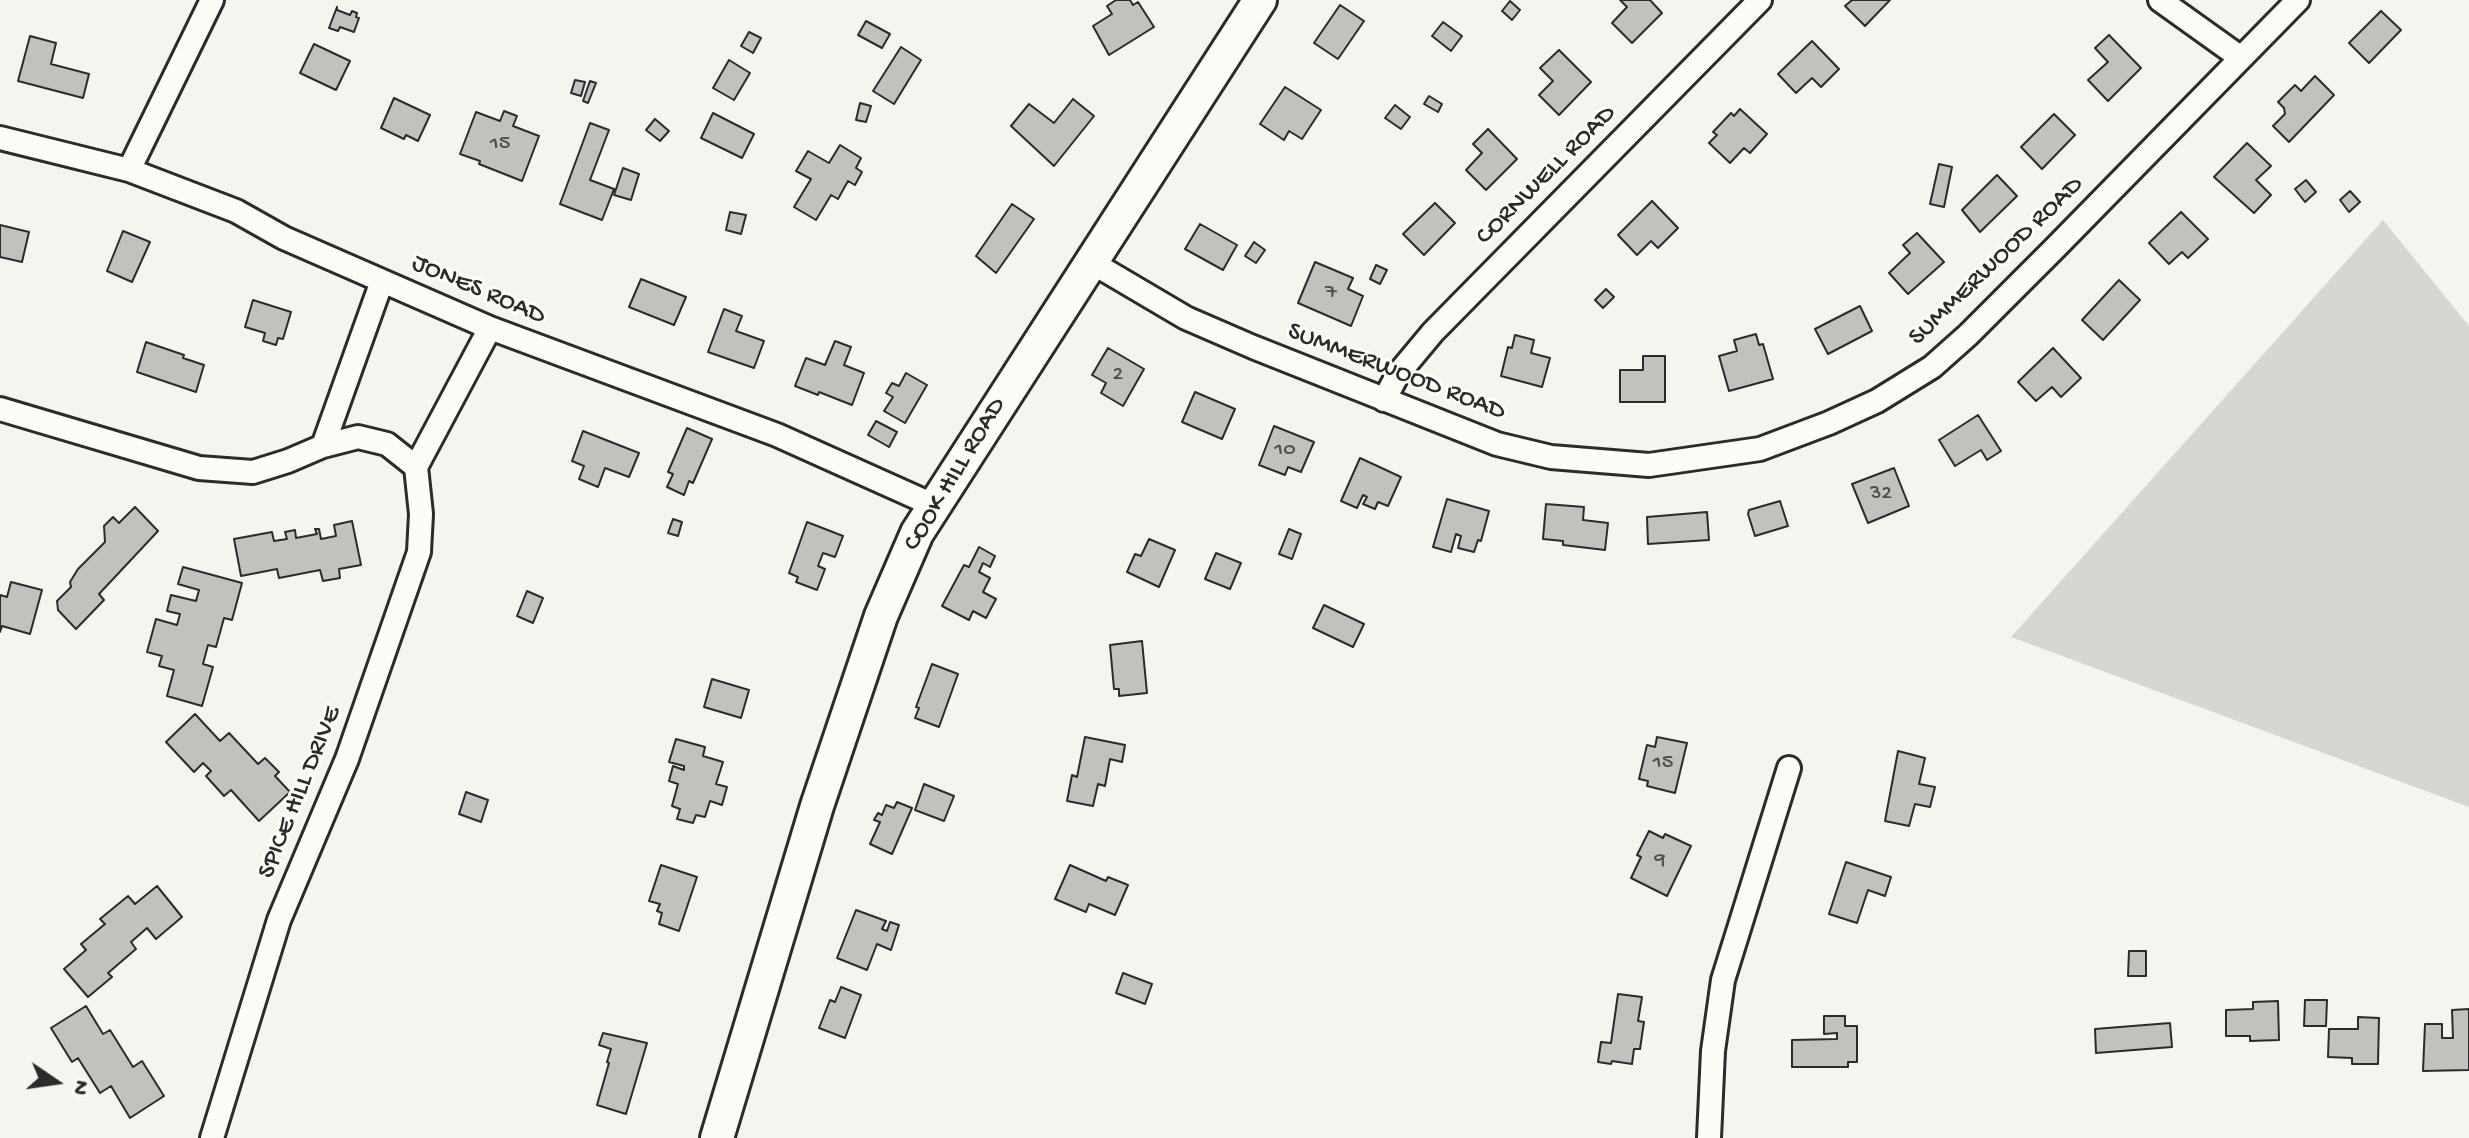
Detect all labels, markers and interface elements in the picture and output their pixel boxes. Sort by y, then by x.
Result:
street label: CORNWELL ROAD [1470,99,1624,253]
house number: 15 [490,132,510,158]
street label: SUMMERWOOD ROAD [1903,171,2091,353]
street label: JONES ROAD [406,249,550,333]
house number: 7 [1325,281,1337,307]
street label: SUMMERWOOD ROAD [1283,317,1509,429]
house number: 2 [1113,363,1123,389]
street label: COOK HILL ROAD [898,393,1014,557]
house number: 10 [1274,438,1296,464]
house number: 32 [1870,482,1892,508]
street label: SPICE HILL DRIVE [252,702,350,884]
house number: 15 [1653,751,1673,777]
house number: 9 [1654,849,1666,875]
north arrow [16,1042,96,1122]
text: N [65,1077,94,1097]

